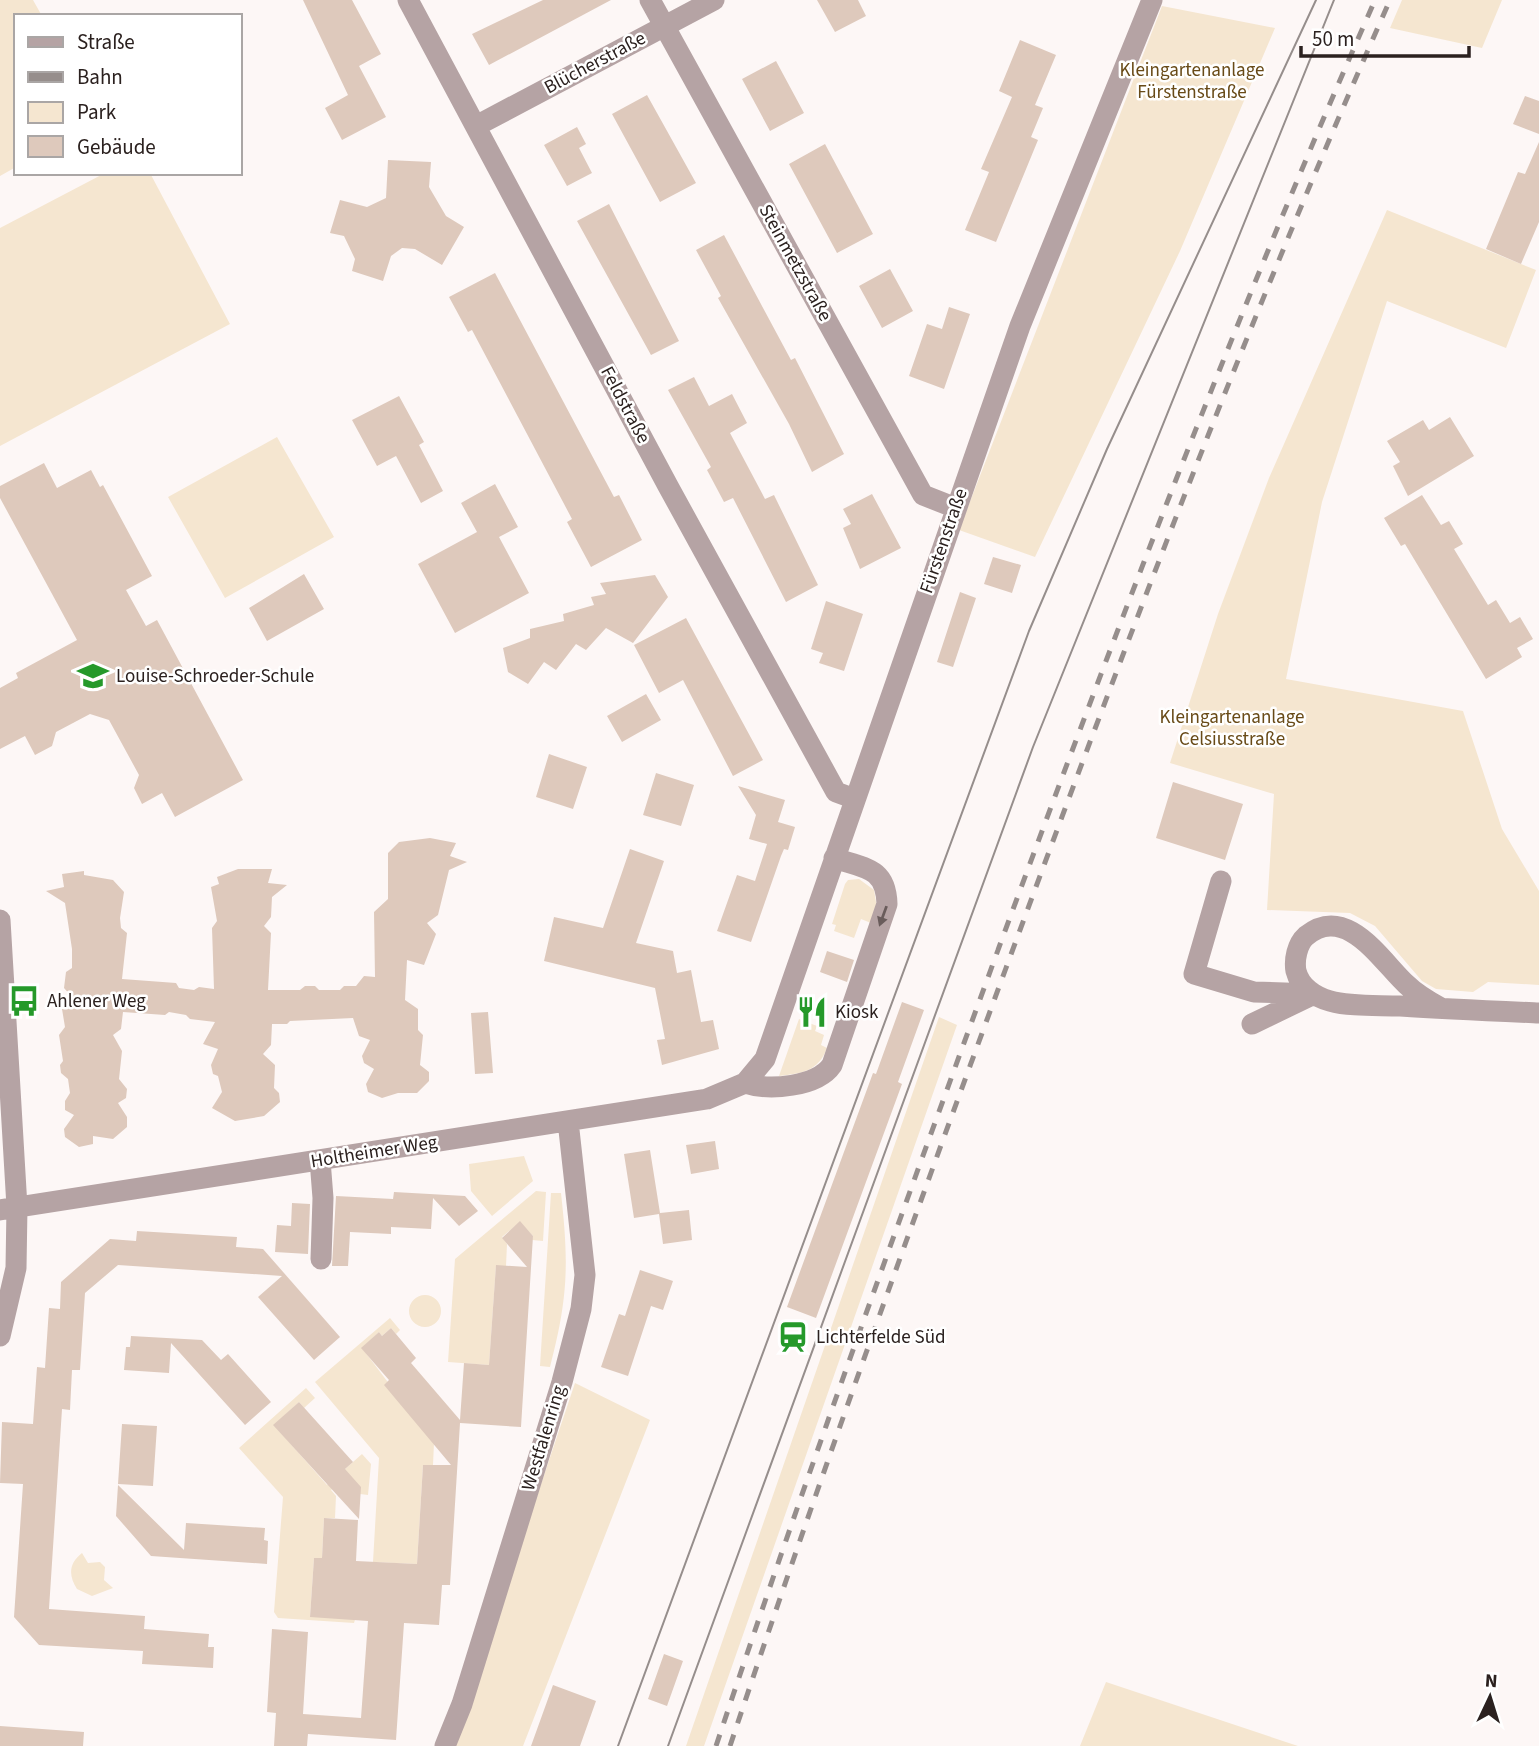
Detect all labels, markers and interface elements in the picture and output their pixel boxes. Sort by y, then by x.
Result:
legend [14,14,242,175]
scale bar [1301,14,1469,58]
text: 50 m [1312,24,1354,54]
street label: Blücherstraße [539,25,651,101]
text: Straße [77,27,135,57]
park label: Kleingartenanlage Fürstenstraße [1120,57,1264,106]
text: Bahn [77,62,123,92]
text: Park [77,97,117,127]
text: Gebäude [77,132,156,162]
street label: Steinmetzstraße [752,200,838,326]
street label: Feldstraße [593,362,657,448]
street label: Fürstenstraße [913,485,975,597]
school or university icon: Louise-Schroeder-Schule [76,659,110,693]
place label: Louise-Schroeder-Schule [116,663,314,690]
park label: Kleingartenanlage Celsiusstraße [1160,704,1304,753]
one-way arrow [877,906,888,927]
bus stop icon: Ahlener Weg [7,984,41,1018]
place label: Ahlener Weg [47,988,146,1015]
restaurant icon: Kiosk [795,995,829,1029]
place label: Kiosk [835,999,879,1026]
street label: Holtheimer Weg [309,1129,440,1175]
station icon: Lichterfelde Süd [776,1320,810,1354]
place label: Lichterfelde Süd [816,1324,946,1351]
street label: Westfalenring [515,1382,573,1494]
north arrow [1455,1662,1525,1732]
text: N [1484,1668,1498,1695]

